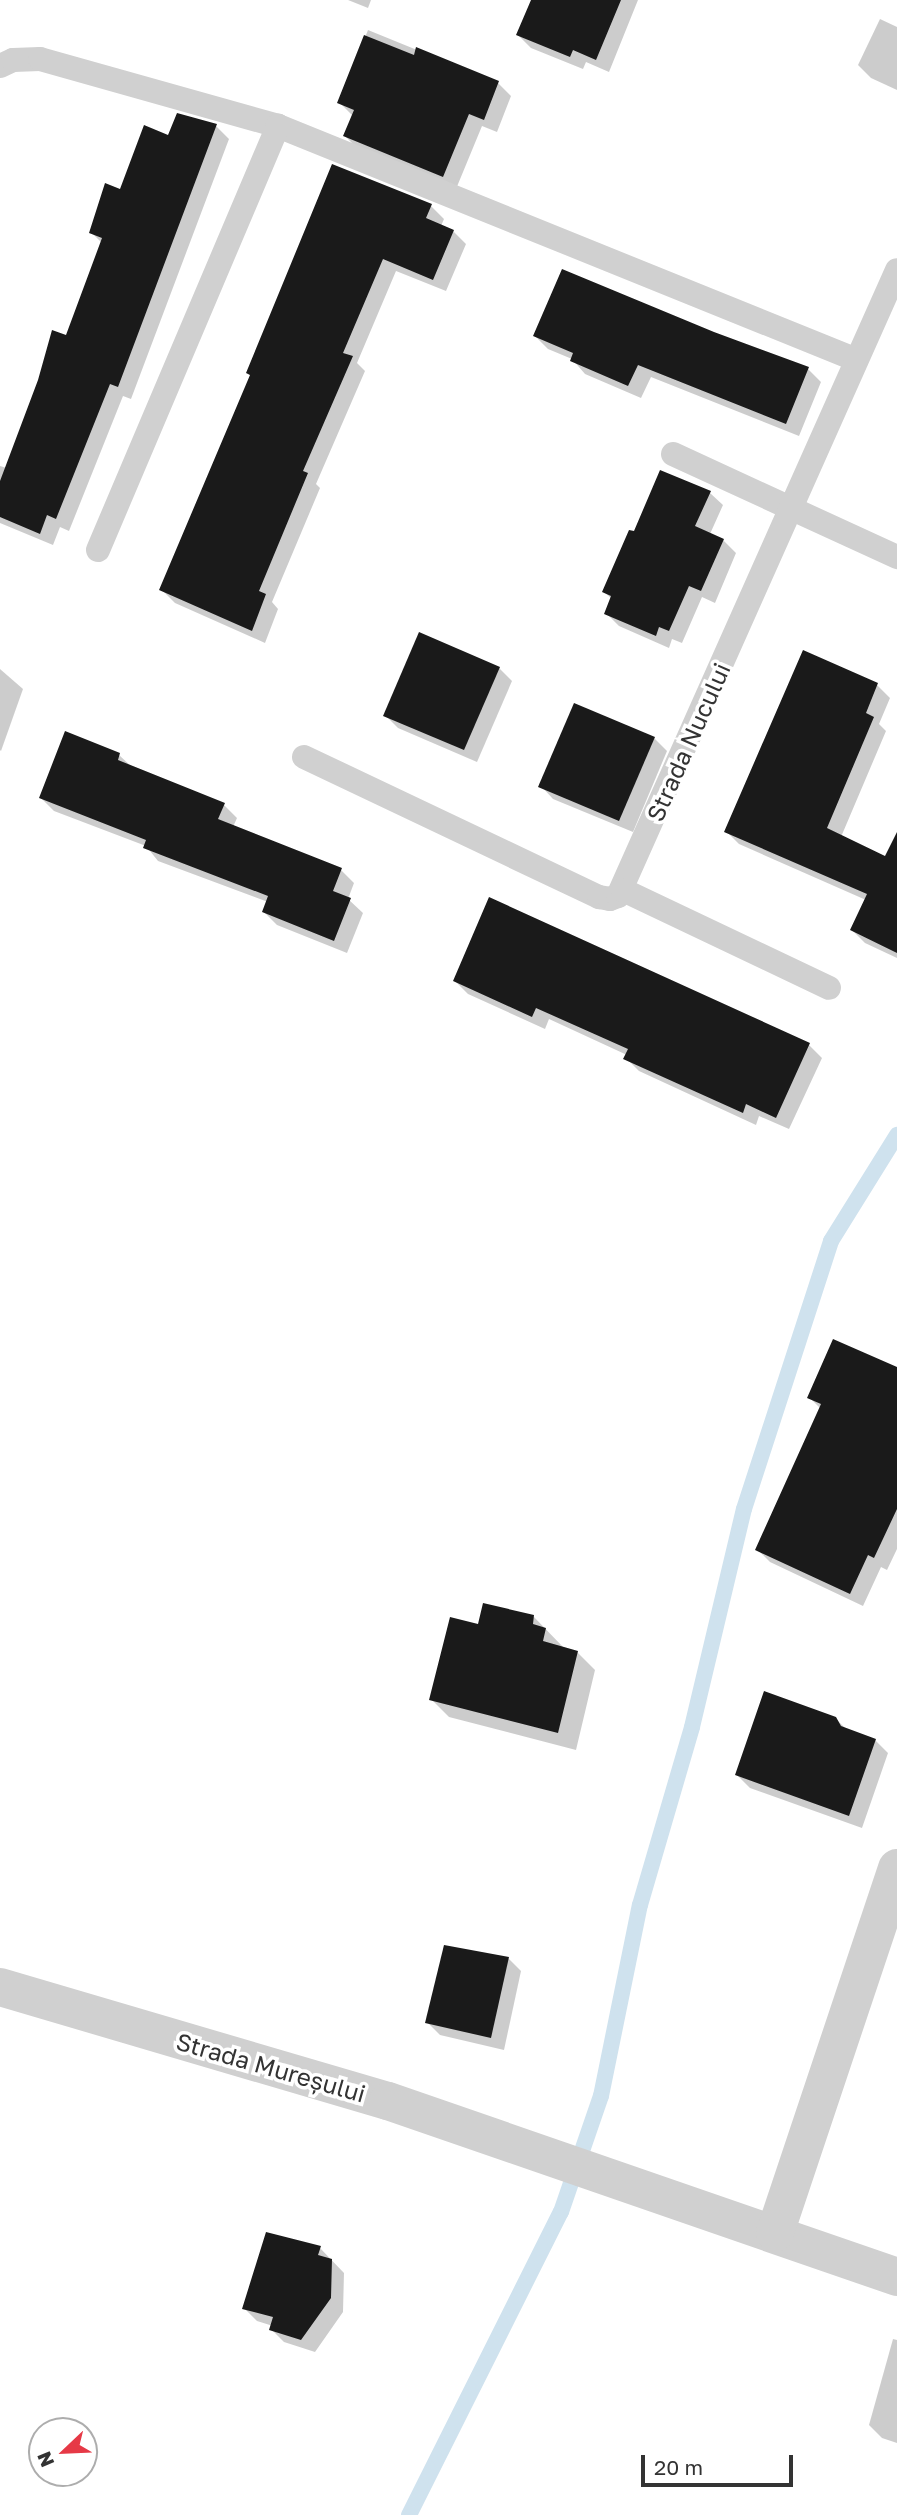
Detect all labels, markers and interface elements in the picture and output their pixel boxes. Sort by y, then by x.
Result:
street label: Strada Nucului [640,658,736,826]
street label: Strada Mureșului [173,2026,369,2108]
north arrow [28,2417,98,2487]
scale bar [645,2442,797,2486]
text: N [32,2448,58,2471]
text: 20 m [654,2454,703,2480]

